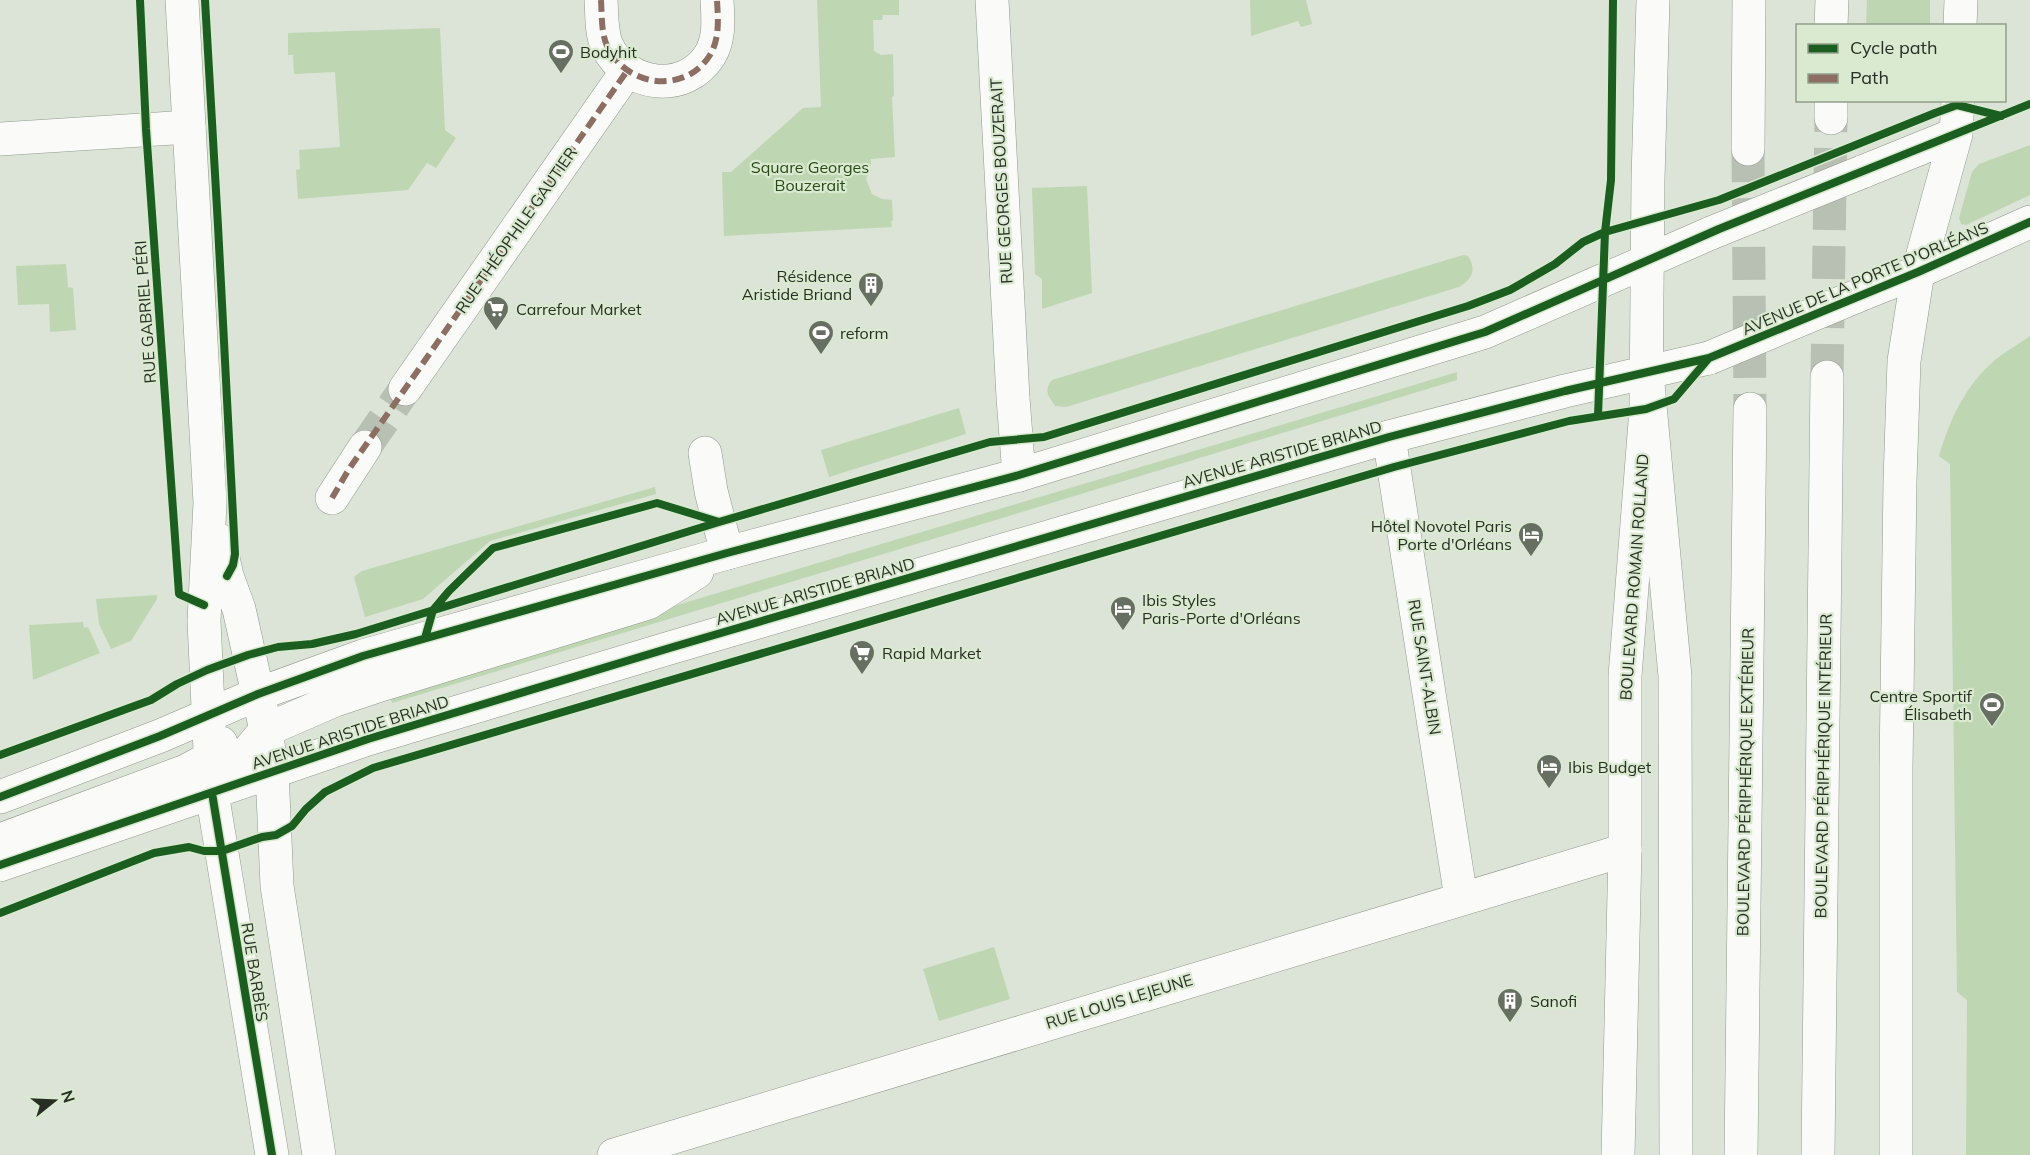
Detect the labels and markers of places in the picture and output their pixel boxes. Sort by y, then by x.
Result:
sports icon: Bodyhit [546,37,576,75]
place label: Bodyhit [580,42,637,62]
place label: Résidence Aristide Briand [742,266,852,304]
building icon: Résidence Aristide Briand [856,270,886,308]
supermarket icon: Carrefour Market [481,294,511,332]
place label: Carrefour Market [516,299,642,319]
sports icon: reform [806,318,836,356]
place label: reform [840,323,889,343]
place label: Hôtel Novotel Paris Porte d'Orléans [1371,516,1512,554]
hotel icon: Hôtel Novotel Paris Porte d'Orléans [1516,520,1546,558]
place label: Ibis Styles Paris-Porte d'Orléans [1142,590,1301,628]
hotel icon: Ibis Styles Paris-Porte d'Orléans [1108,594,1138,632]
supermarket icon: Rapid Market [847,638,877,676]
place label: Rapid Market [882,643,982,663]
place label: Centre Sportif Élisabeth [1870,686,1973,724]
sports icon: Centre Sportif Élisabeth [1977,690,2007,728]
hotel icon: Ibis Budget [1534,752,1564,790]
place label: Ibis Budget [1568,757,1652,777]
building icon: Sanofi [1495,986,1525,1024]
place label: Sanofi [1530,991,1577,1011]

